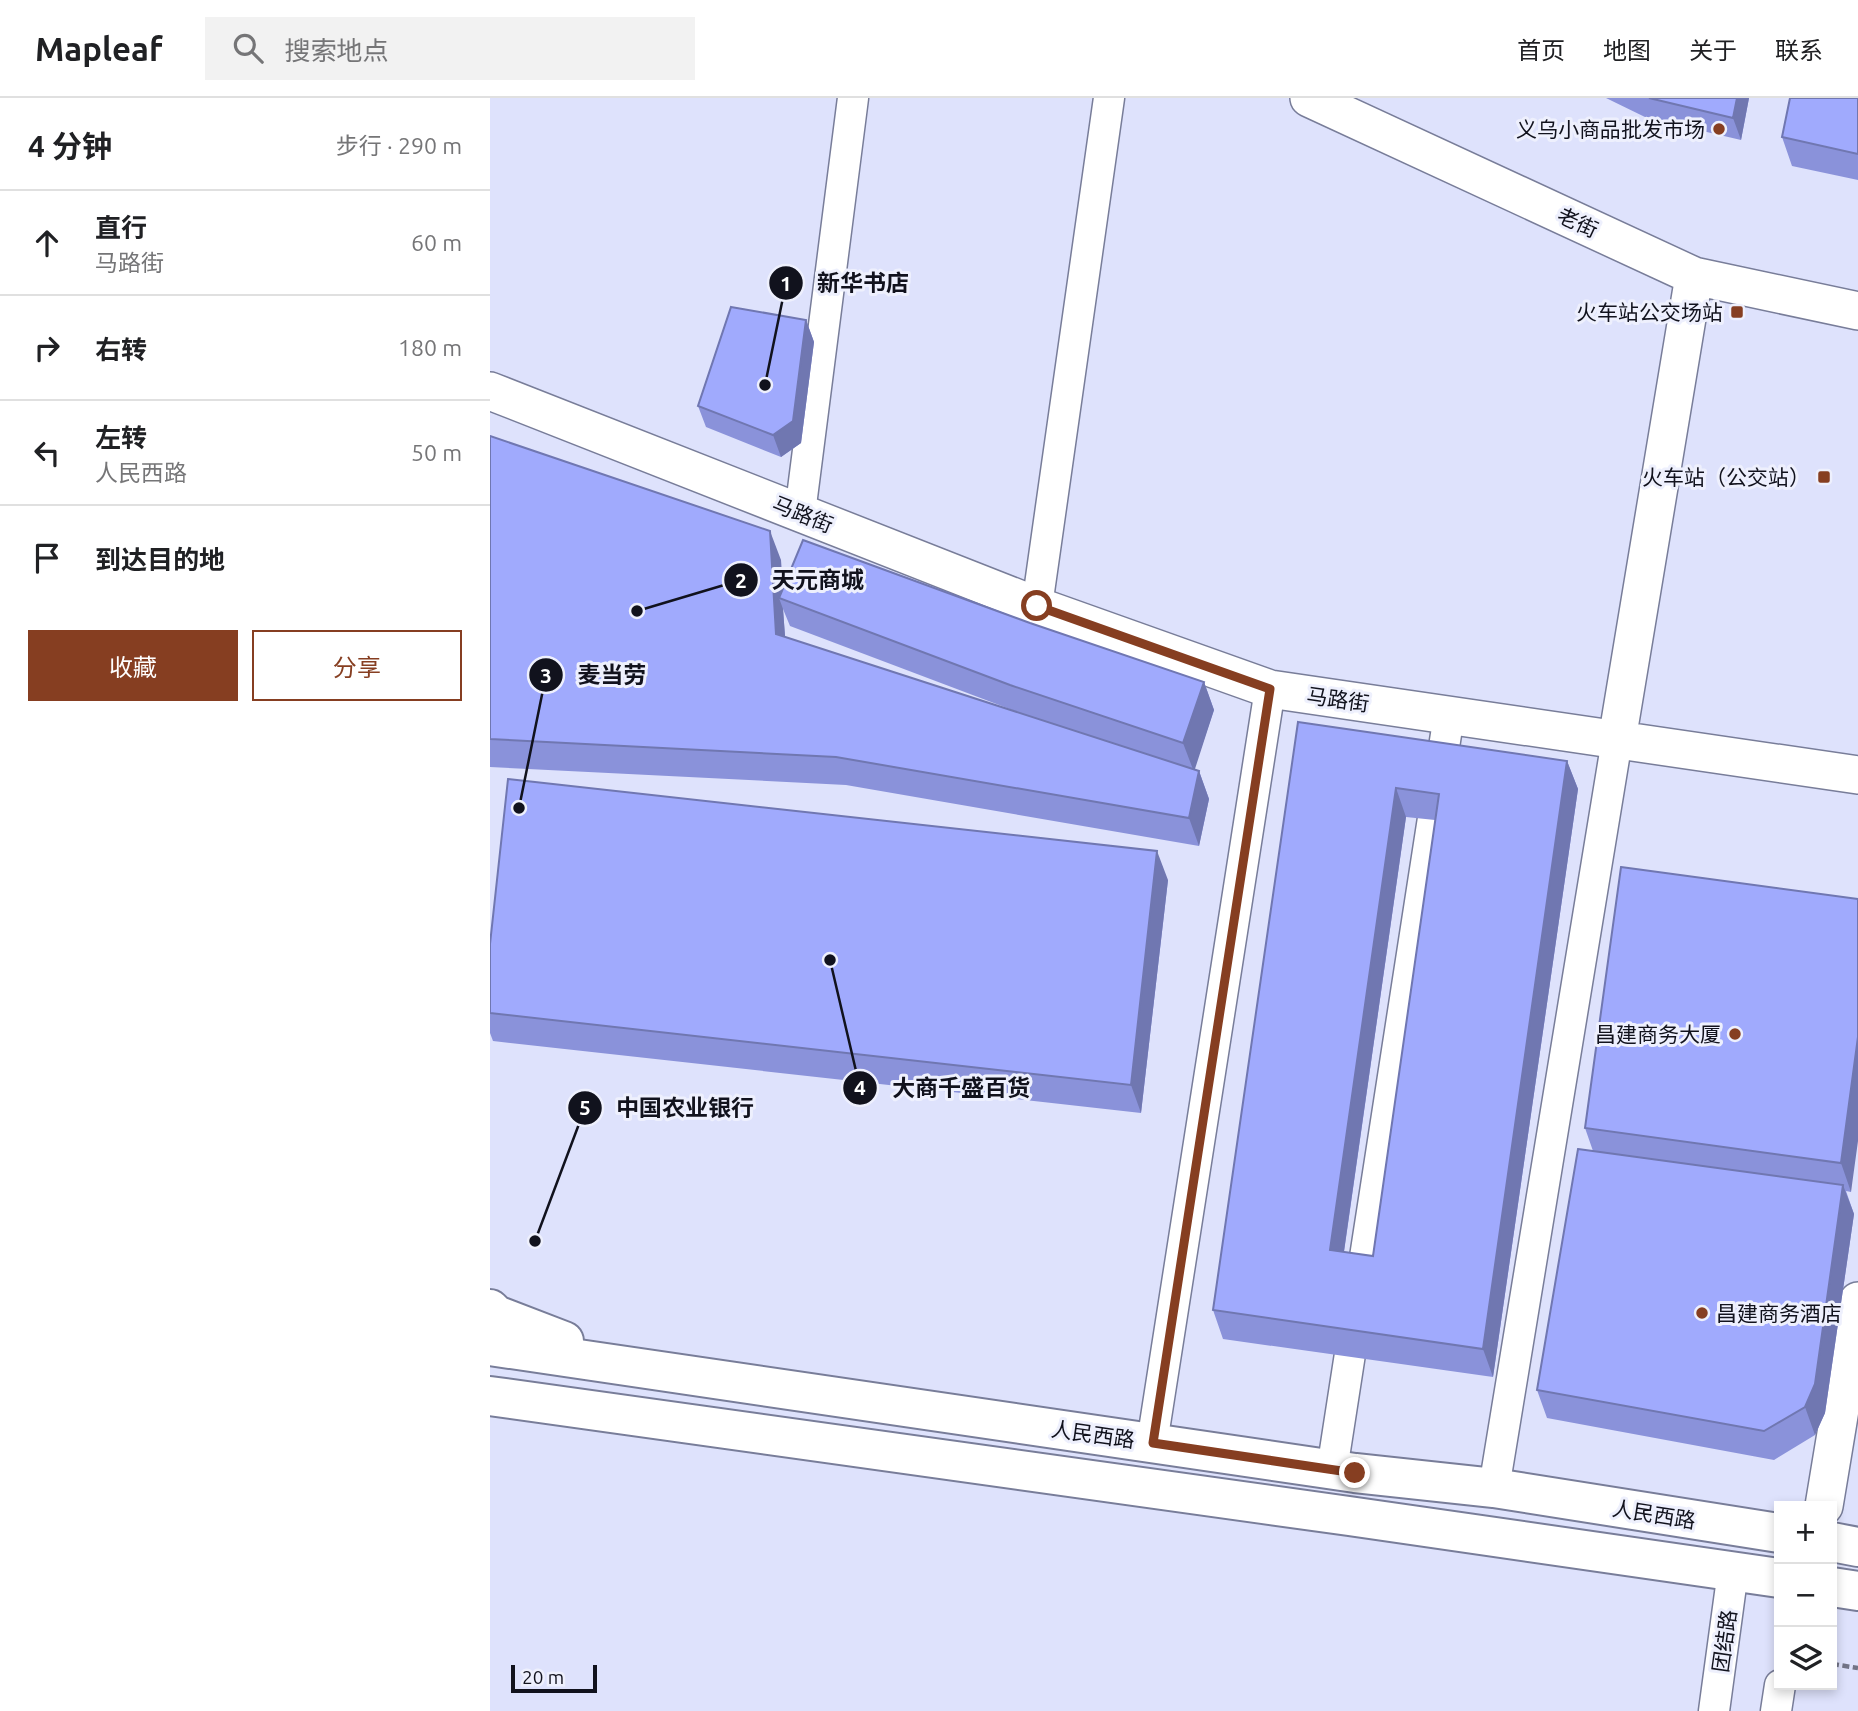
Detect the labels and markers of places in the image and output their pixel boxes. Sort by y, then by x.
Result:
place label: 义乌小商品批发市场 [1516,117,1705,141]
marker: 义乌小商品批发市场 [1711,121,1727,137]
callout: 新华书店 [768,261,923,305]
place label: 火车站公交场站 [1576,300,1723,324]
marker: 火车站公交场站 [1729,304,1745,320]
place label: 火车站（公交站） [1642,465,1810,489]
marker: 火车站（公交站） [1816,469,1832,485]
callout: 天元商城 [723,558,878,602]
callout: 麦当劳 [529,653,661,697]
place label: 昌建商务大厦 [1595,1022,1721,1046]
marker: 昌建商务大厦 [1727,1026,1743,1042]
callout: 大商千盛百货 [843,1066,1044,1110]
callout: 中国农业银行 [567,1086,768,1130]
place label: 昌建商务酒店 [1716,1301,1842,1325]
marker: 昌建商务酒店 [1694,1305,1710,1321]

